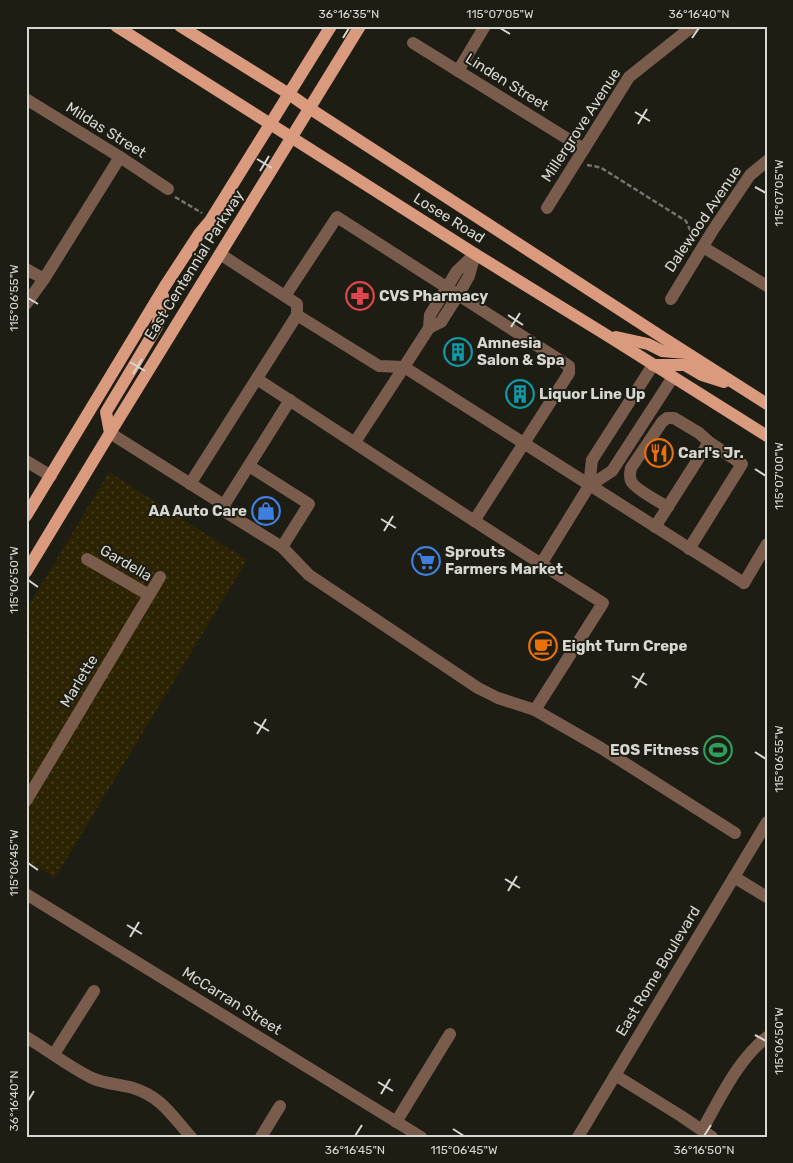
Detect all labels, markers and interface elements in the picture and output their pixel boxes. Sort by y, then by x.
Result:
text: 36°16'35"N [319,7,379,21]
text: 115°07'05"W [466,7,534,21]
text: 36°16'40"N [669,7,729,21]
street label: Linden Street [462,49,552,115]
street label: Millergrove Avenue [538,65,624,185]
street label: Mildas Street [63,98,149,162]
text: 115°07'05"W [772,159,786,227]
street label: Dalewood Avenue [661,162,745,276]
street label: East Centennial Parkway [141,187,247,343]
street label: Losee Road [410,189,488,247]
text: 115°06'55"W [7,264,21,332]
pharmacy icon: CVS Pharmacy [345,281,375,311]
place label: CVS Pharmacy [379,287,488,305]
place label: Amnesia Salon & Spa [477,334,565,369]
building icon: Amnesia Salon & Spa [443,337,473,367]
building icon: Liquor Line Up [505,379,535,409]
place label: Liquor Line Up [539,385,646,403]
restaurant icon: Carl's Jr. [644,438,674,468]
text: 115°07'00"W [772,442,786,510]
place label: Carl's Jr. [678,444,744,462]
shop icon: AA Auto Care [251,496,281,526]
place label: AA Auto Care [148,502,247,520]
street label: Gardella [97,541,155,585]
place label: Sprouts Farmers Market [445,543,563,578]
text: 115°06'50"W [7,546,21,614]
supermarket icon: Sprouts Farmers Market [411,546,441,576]
cafe icon: Eight Turn Crepe [528,631,558,661]
place label: Eight Turn Crepe [562,637,688,655]
street label: Marlette [56,651,102,711]
text: 115°06'55"W [772,725,786,793]
sports icon: EOS Fitness [703,735,733,765]
place label: EOS Fitness [610,741,699,759]
text: 115°06'45"W [7,829,21,897]
street label: East Rome Boulevard [612,903,704,1039]
street label: McCarran Street [179,963,285,1039]
text: 115°06'50"W [772,1007,786,1075]
text: 36°16'40"N [7,1071,21,1131]
text: 36°16'45"N [325,1143,385,1157]
text: 115°06'45"W [430,1143,498,1157]
text: 36°16'50"N [673,1143,735,1157]

